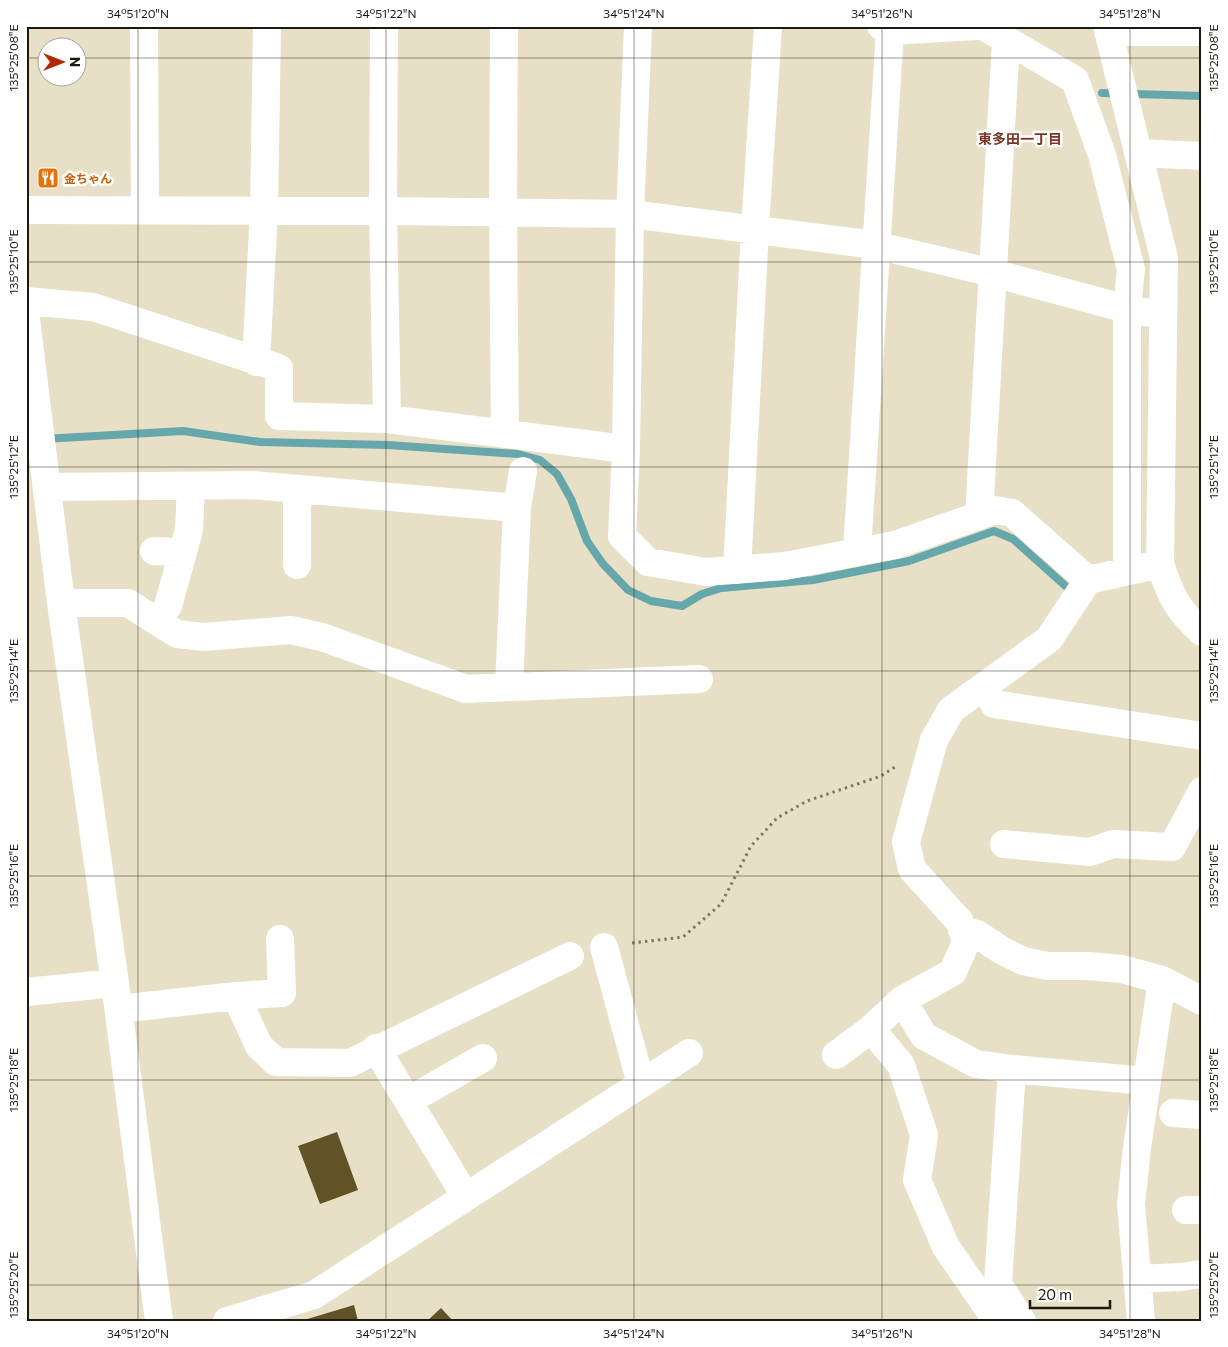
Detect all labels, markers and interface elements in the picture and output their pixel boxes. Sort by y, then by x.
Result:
text: 34°51'20"N [107,6,169,20]
text: 34°51'22"N [356,6,416,20]
text: 34°51'24"N [603,6,665,20]
text: 34°51'26"N [851,6,913,20]
text: 34°51'28"N [1099,6,1161,20]
text: 135°25'08"E [6,24,20,92]
text: 135°25'08"E [1206,24,1220,92]
north arrow [38,38,88,88]
text: N [67,57,84,67]
district label: 東多田一丁目 [978,130,1062,147]
restaurant icon: 金ちゃん [36,166,60,190]
place label: 金ちゃん [64,171,112,185]
text: 135°25'10"E [6,229,20,295]
text: 135°25'10"E [1206,229,1220,295]
text: 135°25'12"E [6,435,20,499]
text: 135°25'12"E [1206,435,1220,499]
text: 135°25'14"E [6,639,20,703]
text: 135°25'14"E [1206,639,1220,703]
text: 135°25'16"E [6,844,20,908]
text: 135°25'16"E [1206,844,1220,908]
text: 135°25'18"E [6,1048,20,1112]
text: 135°25'18"E [1206,1048,1220,1112]
text: 135°25'20"E [6,1252,20,1318]
text: 135°25'20"E [1206,1252,1220,1318]
scale bar [1030,1277,1110,1309]
text: 20 m [1038,1285,1072,1303]
text: 34°51'20"N [107,1326,169,1340]
text: 34°51'22"N [356,1326,416,1340]
text: 34°51'24"N [603,1326,665,1340]
text: 34°51'26"N [851,1326,913,1340]
text: 34°51'28"N [1099,1326,1161,1340]

